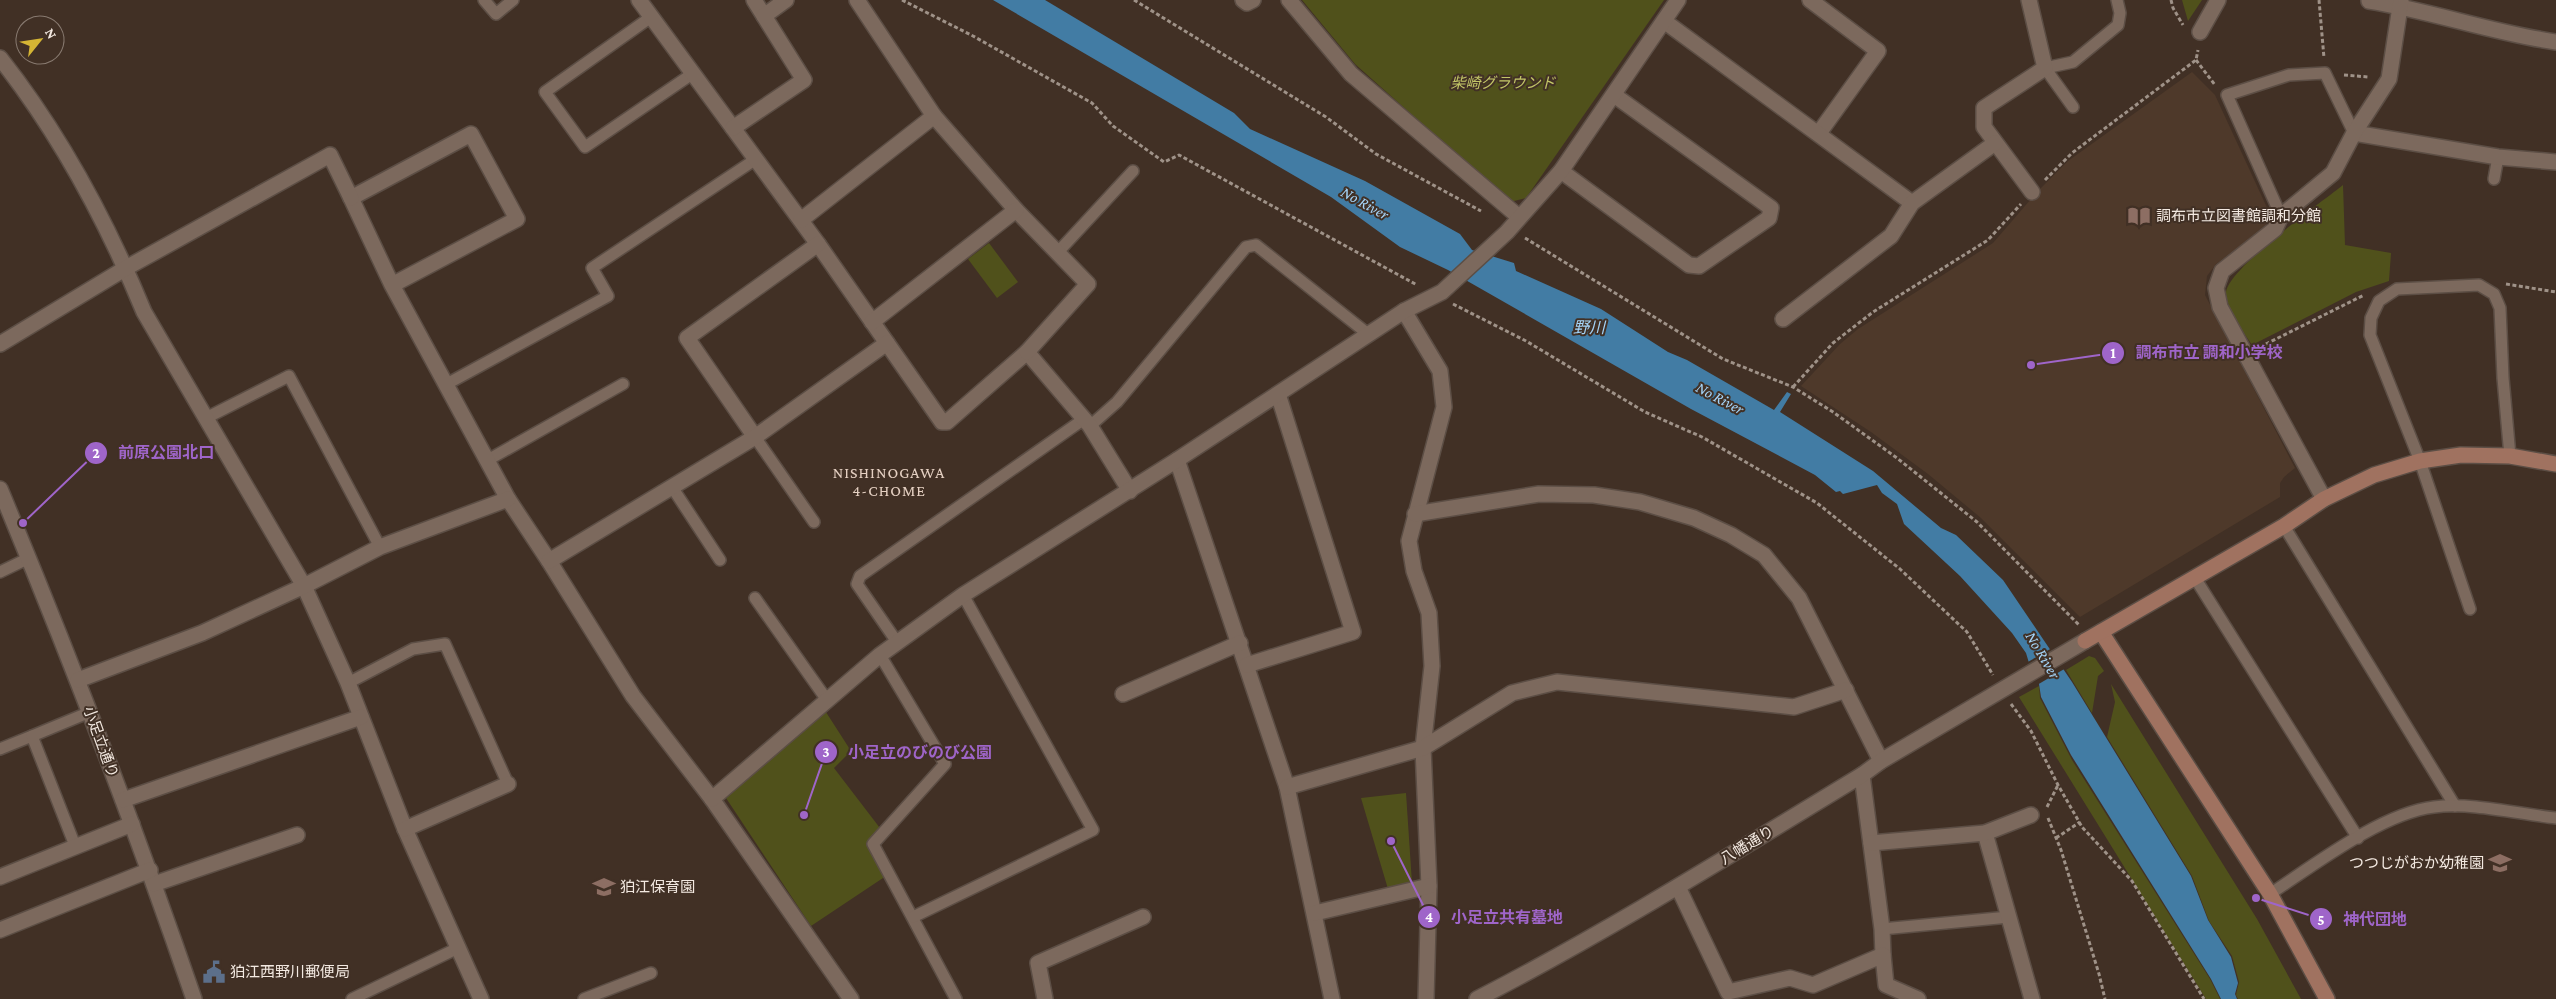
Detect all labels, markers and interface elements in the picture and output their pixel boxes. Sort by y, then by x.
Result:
north arrow [15,15,65,65]
text: N [42,25,61,42]
park label: 柴崎グラウンド [1450,75,1556,91]
water label: No River [1338,183,1392,223]
library icon: 調布市立図書館調和分館 [2126,203,2152,229]
place label: 調布市立図書館調和分館 [2156,208,2321,224]
water label: 野川 [1573,319,1607,336]
callout: 調布市立 調和小学校 [2100,337,2292,368]
text: 調布市立 調和小学校 [2135,344,2283,361]
text: 1 [2110,345,2116,361]
water label: No River [1693,378,1747,418]
callout: 前原公園北口 [83,437,224,468]
text: 前原公園北口 [118,444,214,461]
text: 2 [92,445,100,461]
district label: NISHINOGAWA 4-CHOME [833,464,945,499]
water label: No River [2022,629,2064,682]
street label: 小足立通り [81,704,121,780]
callout: 小足立のびのび公園 [813,737,1002,768]
text: 3 [822,744,830,760]
text: 小足立のびのび公園 [848,744,992,761]
street label: 八幡通り [1717,823,1777,867]
school or university icon: つつじがおか幼稚園 [2487,850,2513,876]
place label: つつじがおか幼稚園 [2349,855,2484,871]
school or university icon: 狛江保育園 [591,874,617,900]
place label: 狛江保育園 [620,879,695,895]
callout: 小足立共有墓地 [1416,902,1573,933]
callout: 神代団地 [2308,904,2417,935]
text: 4 [1425,909,1433,925]
text: 小足立共有墓地 [1451,909,1563,926]
text: 神代団地 [2343,910,2407,928]
text: 5 [2317,912,2325,928]
public building icon: 狛江西野川郵便局 [201,959,227,985]
place label: 狛江西野川郵便局 [230,964,350,980]

